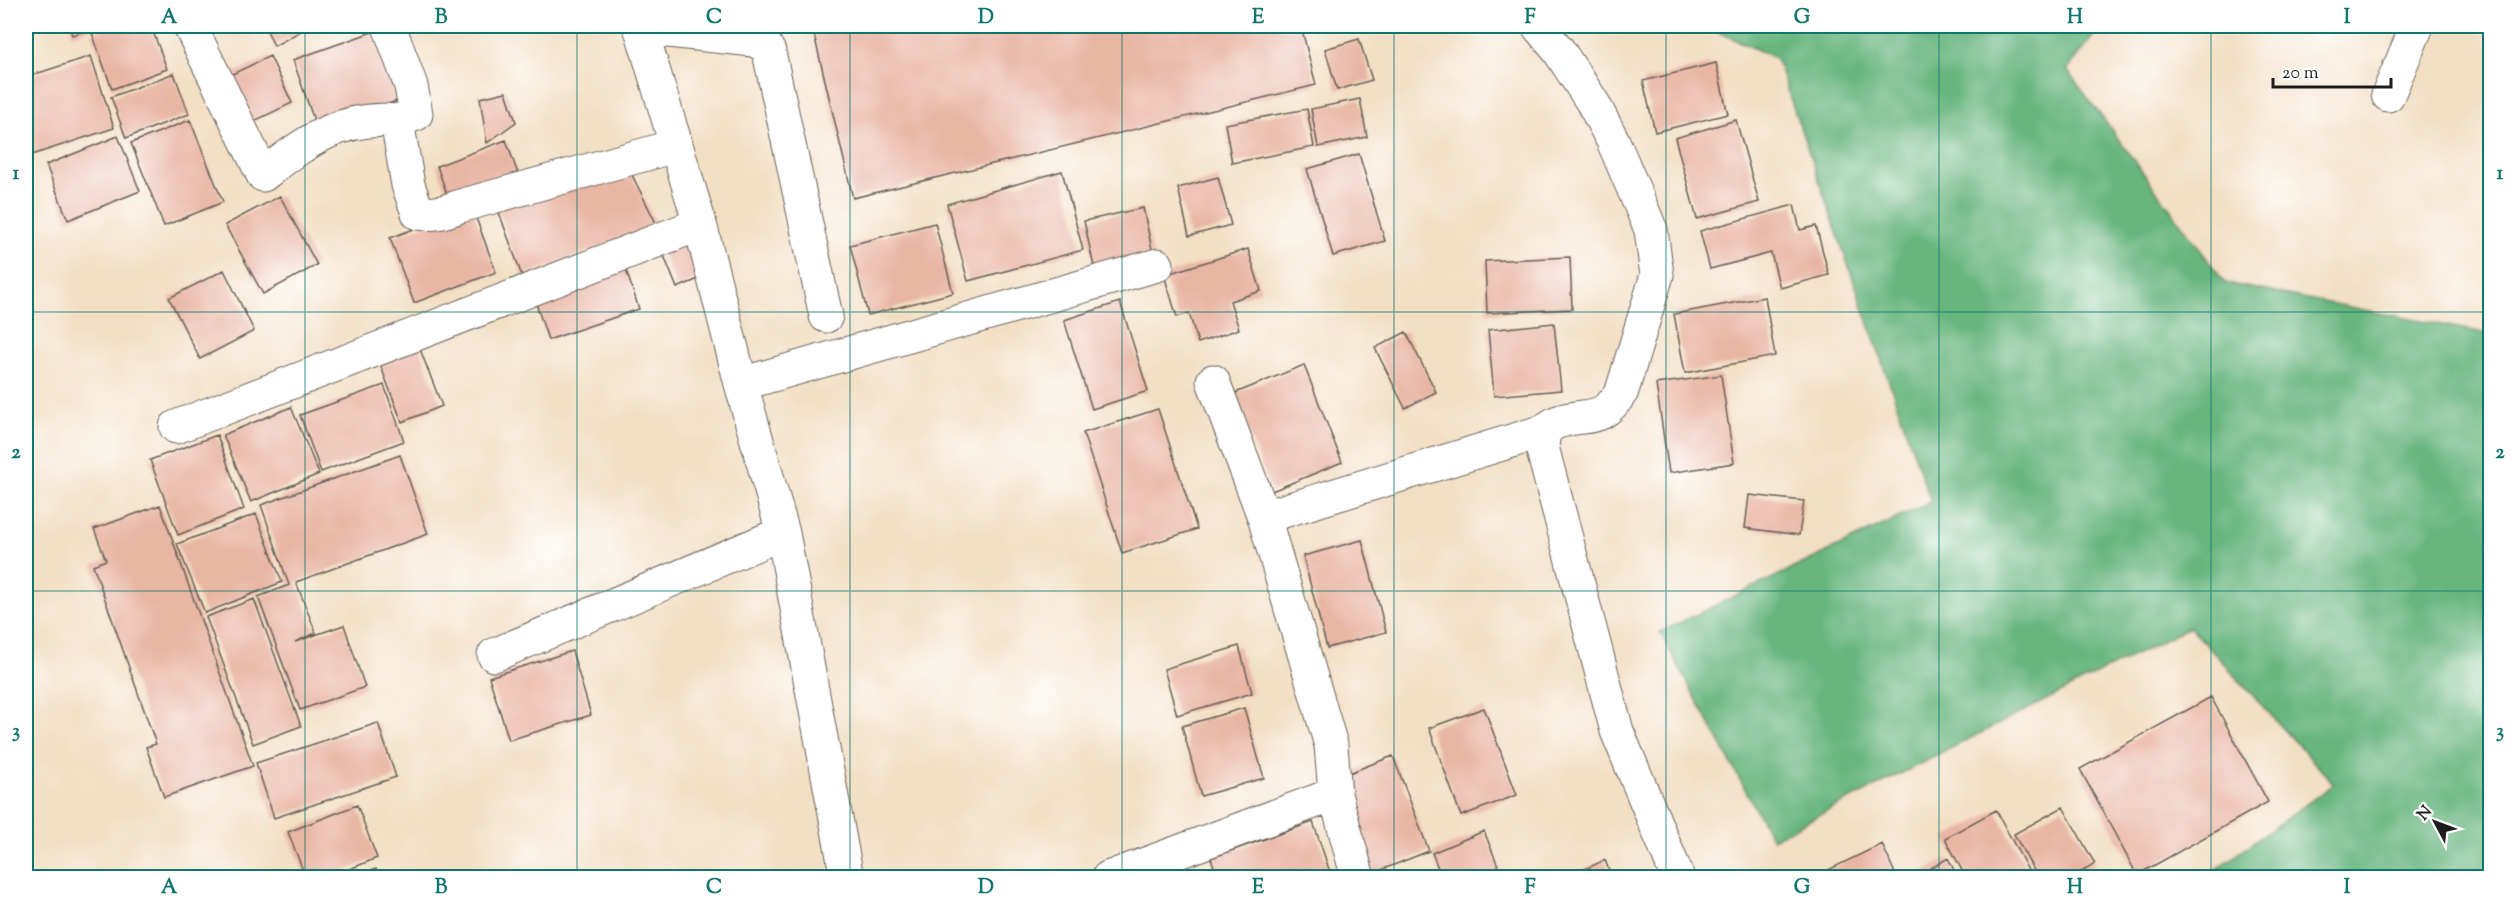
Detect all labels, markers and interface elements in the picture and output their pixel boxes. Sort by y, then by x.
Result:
text: A [161,4,178,33]
text: B [435,4,448,33]
text: C [706,4,722,33]
text: D [978,4,994,33]
text: E [1252,4,1265,33]
text: F [1524,4,1536,33]
text: G [1794,4,1811,33]
text: H [2067,4,2083,33]
text: I [2344,4,2351,33]
scale bar [2273,51,2392,89]
text: 20 m [2282,61,2319,87]
text: 1 [13,160,20,189]
text: 1 [2497,160,2504,189]
text: 2 [11,439,21,468]
text: 2 [2495,439,2505,468]
text: 3 [12,718,20,747]
text: 3 [2496,718,2504,747]
north arrow [2405,792,2465,852]
text: N [2413,801,2439,826]
text: A [161,874,178,903]
text: B [435,874,448,903]
text: C [706,874,722,903]
text: D [978,874,994,903]
text: E [1252,874,1265,903]
text: F [1524,874,1536,903]
text: G [1794,874,1811,903]
text: H [2067,874,2083,903]
text: I [2344,874,2351,903]

